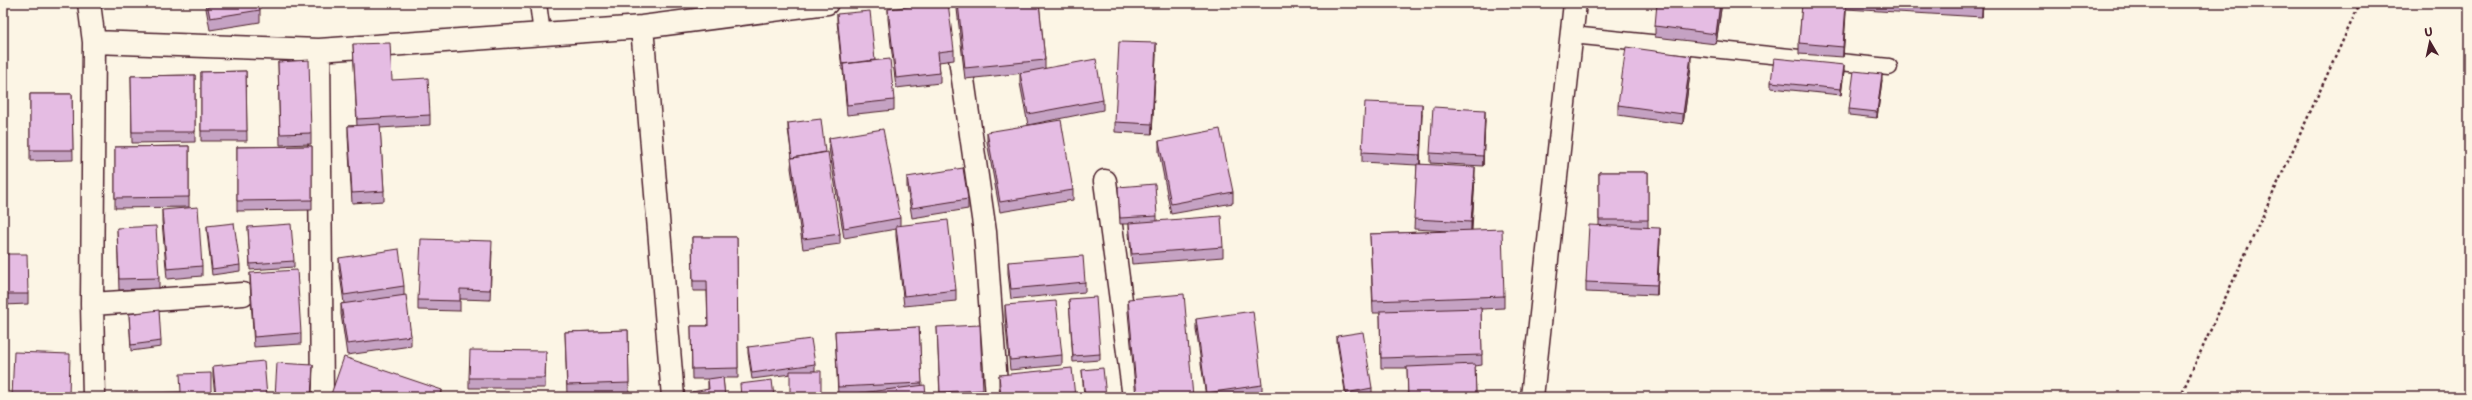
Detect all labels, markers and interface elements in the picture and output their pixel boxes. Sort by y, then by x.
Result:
north arrow [2410,22,2450,62]
text: U [2423,23,2434,41]

